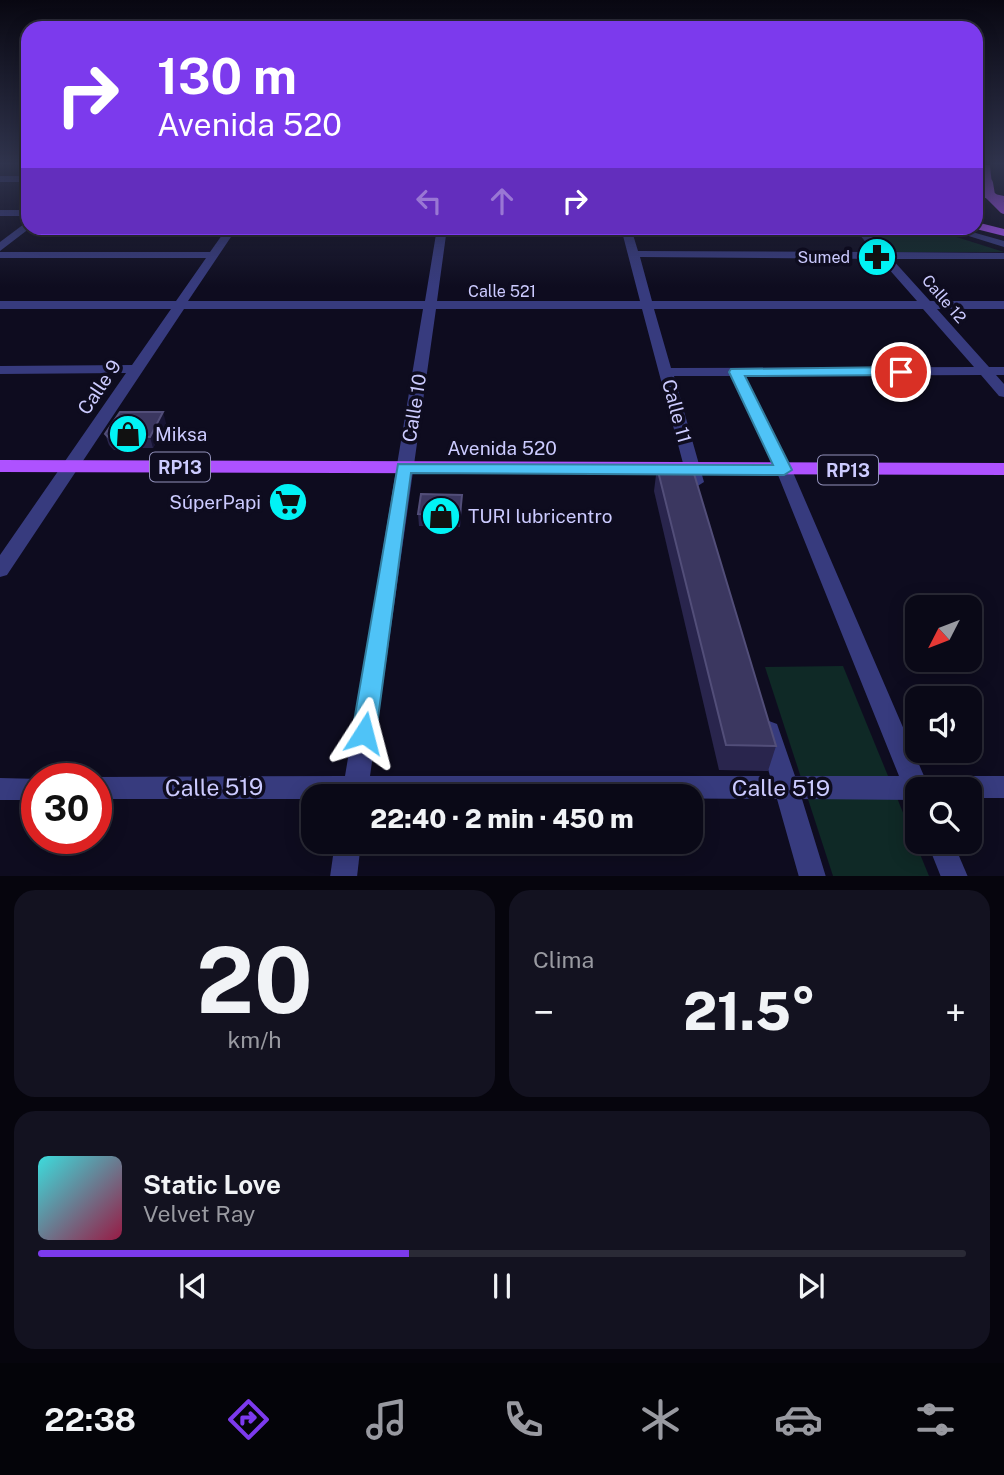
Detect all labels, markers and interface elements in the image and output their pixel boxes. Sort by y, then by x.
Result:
text: 130 m [157,47,297,105]
icon: right [42,49,133,140]
text: Avenida 520 [157,106,342,143]
icon: left [410,182,448,220]
icon: ahead [483,182,521,220]
icon: right [556,182,594,220]
pharmacy icon: Sumed [856,236,898,278]
place label: Sumed [797,248,850,267]
street label: Calle 12 [918,271,970,327]
street label: Calle 521 [468,282,536,301]
pin [871,342,931,402]
icon: arrive [882,353,920,391]
street label: Calle 9 [73,355,125,419]
street label: Calle 10 [398,372,430,444]
street label: Calle 11 [658,377,696,445]
shop icon: Miksa [107,413,149,455]
place label: Miksa [155,423,207,445]
street label: Avenida 520 [447,437,557,459]
road number: RP13 [150,452,210,481]
road number: RP13 [818,456,878,484]
supermarket icon: SúperPapi [267,481,309,523]
place label: SúperPapi [169,491,261,513]
shop icon: TURI lubricentro [420,495,462,537]
place label: TURI lubricentro [468,505,613,527]
north arrow [905,595,982,672]
map controls [905,595,982,854]
button: sound [905,686,982,763]
position arrow [327,696,401,770]
speed limit sign: 30 [21,763,112,854]
street label: Calle 519 [165,773,263,801]
street label: Calle 519 [732,774,830,801]
button: search [905,777,982,854]
text: 22:40 · 2 min · 450 m [370,803,634,834]
text: 20 [196,927,313,1033]
text: Clima [533,946,594,973]
text: 21.5° [683,981,816,1042]
text: − [533,990,554,1035]
text: + [945,990,966,1035]
text: km/h [227,1026,282,1053]
text: Static Love [143,1169,281,1200]
text: Velvet Ray [143,1200,255,1227]
icon: previous [174,1267,212,1305]
icon: pause [483,1267,521,1305]
icon: next [792,1267,830,1305]
icon: directions [224,1395,273,1444]
icon: music [362,1395,411,1444]
icon: phone [499,1395,548,1444]
icon: climate [636,1395,685,1444]
icon: car [774,1395,823,1444]
icon: filters [911,1395,960,1444]
text: 22:38 [44,1401,136,1438]

